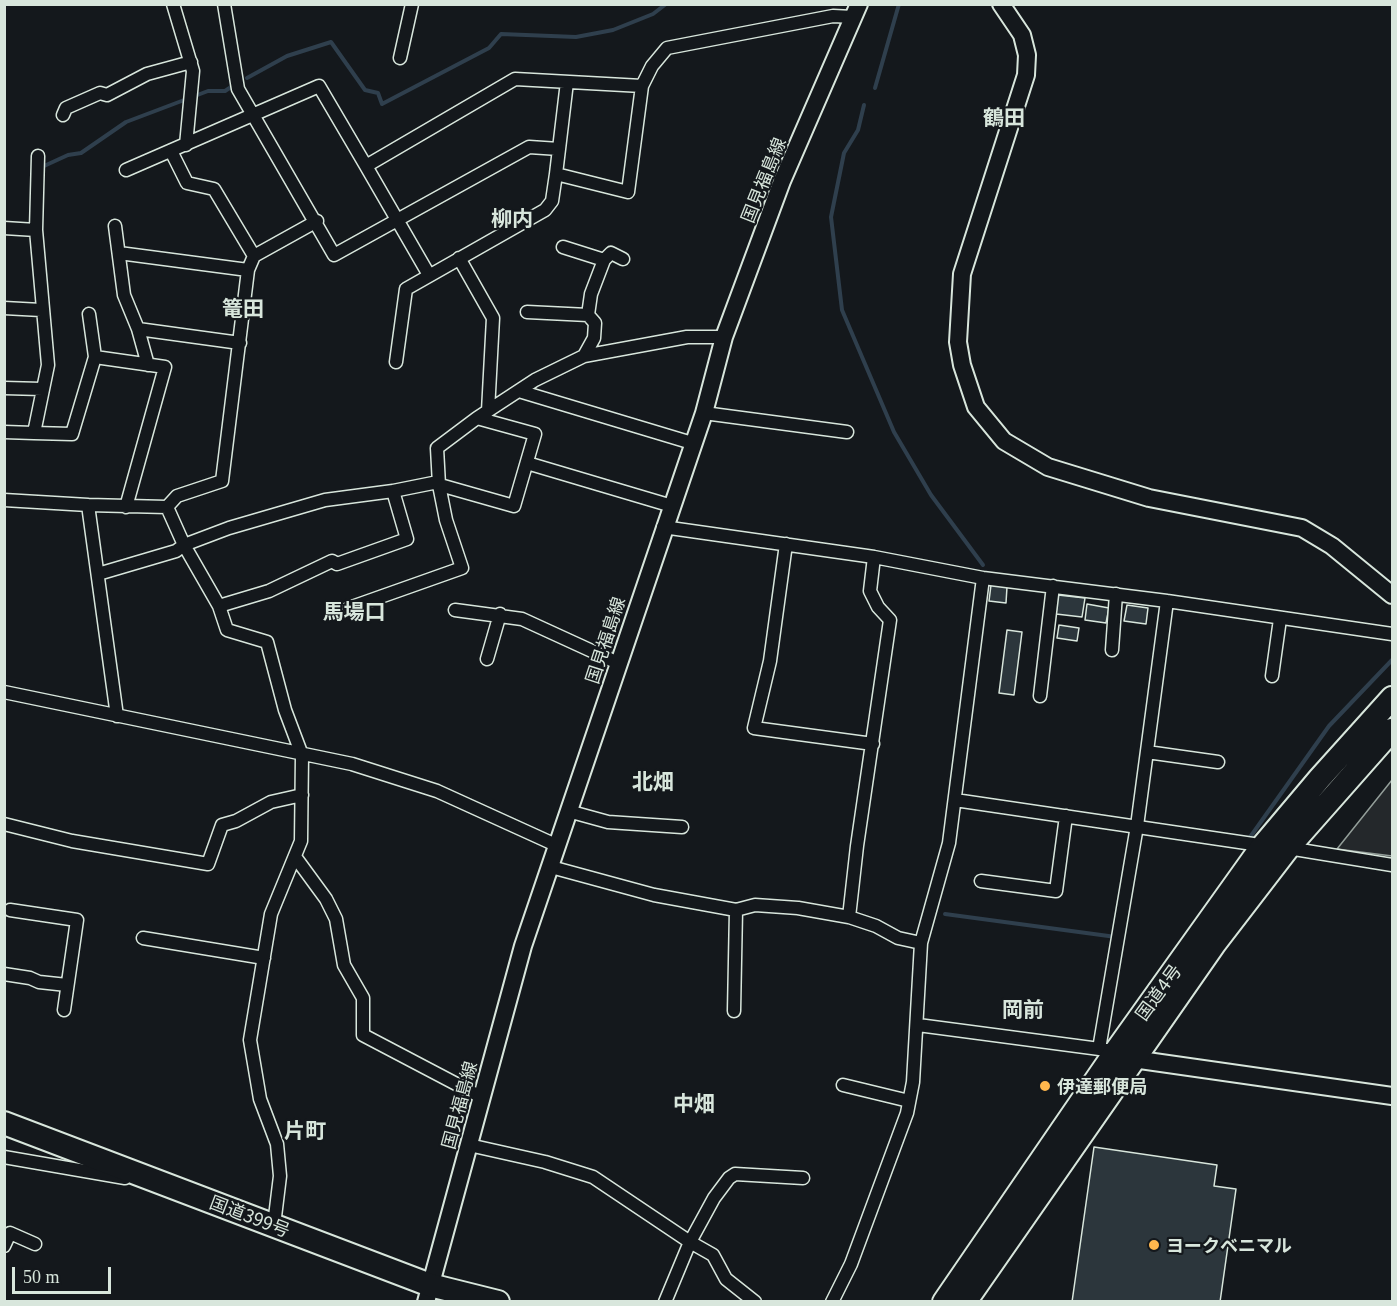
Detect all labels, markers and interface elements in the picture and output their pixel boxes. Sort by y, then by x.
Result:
district label: 鶴田 [983,104,1025,130]
street label: 国見福島線 [736,134,790,226]
district label: 柳内 [491,205,533,231]
district label: 篭田 [222,295,264,321]
street label: 国見福島線 [581,594,629,686]
district label: 馬場口 [323,598,385,624]
district label: 北畑 [632,768,674,794]
street label: 国道4号 [1130,960,1186,1024]
district label: 岡前 [1002,996,1044,1022]
street label: 国見福島線 [437,1059,481,1151]
place label: 伊達郵便局 [1057,1075,1147,1097]
marker: 伊達郵便局 [1038,1079,1052,1093]
district label: 中畑 [673,1090,715,1116]
district label: 片町 [284,1117,326,1143]
street label: 国道399号 [207,1191,293,1241]
place label: ヨークベニマル [1166,1234,1292,1256]
marker: ヨークベニマル [1147,1238,1161,1252]
scale bar [15,1255,114,1293]
text: 50 m [23,1267,60,1287]

